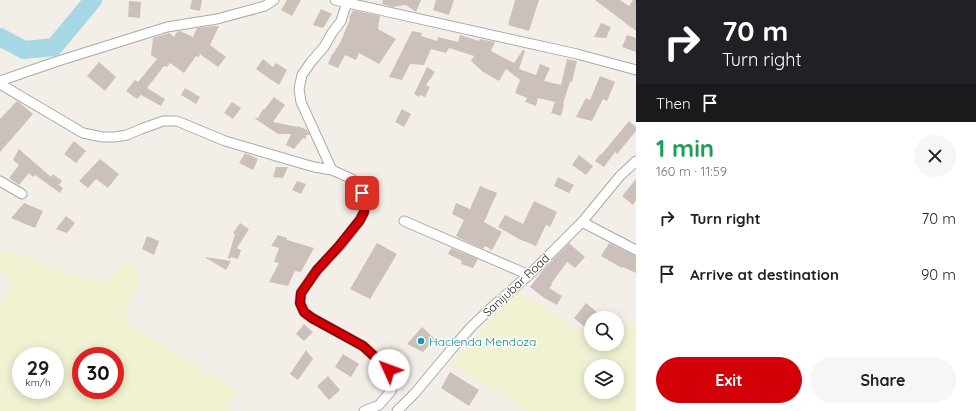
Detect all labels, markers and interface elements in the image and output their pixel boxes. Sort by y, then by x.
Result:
text: 70 m [722,13,788,48]
icon: right [656,16,708,68]
text: Turn right [722,48,802,71]
icon: arrive [699,92,721,114]
text: Then [656,94,691,113]
text: 1 min [656,133,714,163]
button: close [914,135,956,177]
text: 160 m · 11:59 [656,163,727,179]
pin [345,176,379,210]
icon: arrive [351,182,373,204]
icon: right [656,207,678,229]
text: Turn right [690,209,761,228]
text: 70 m [922,209,956,228]
street label: Sanijubar Road [480,250,552,320]
icon: arrive [656,263,678,285]
text: Arrive at destination [690,265,839,284]
text: 90 m [921,265,956,284]
map controls [584,311,624,399]
button: search [584,311,624,351]
place label: Hacienda Mendoza [429,334,536,349]
marker: Hacienda Mendoza [416,336,426,346]
speed limit sign: 30 [72,347,124,399]
position arrow [368,349,410,391]
text: 29 [27,355,49,380]
button: Exit [656,357,802,403]
button: Share [810,357,956,403]
button: layers [584,359,624,399]
text: km/h [25,376,51,389]

